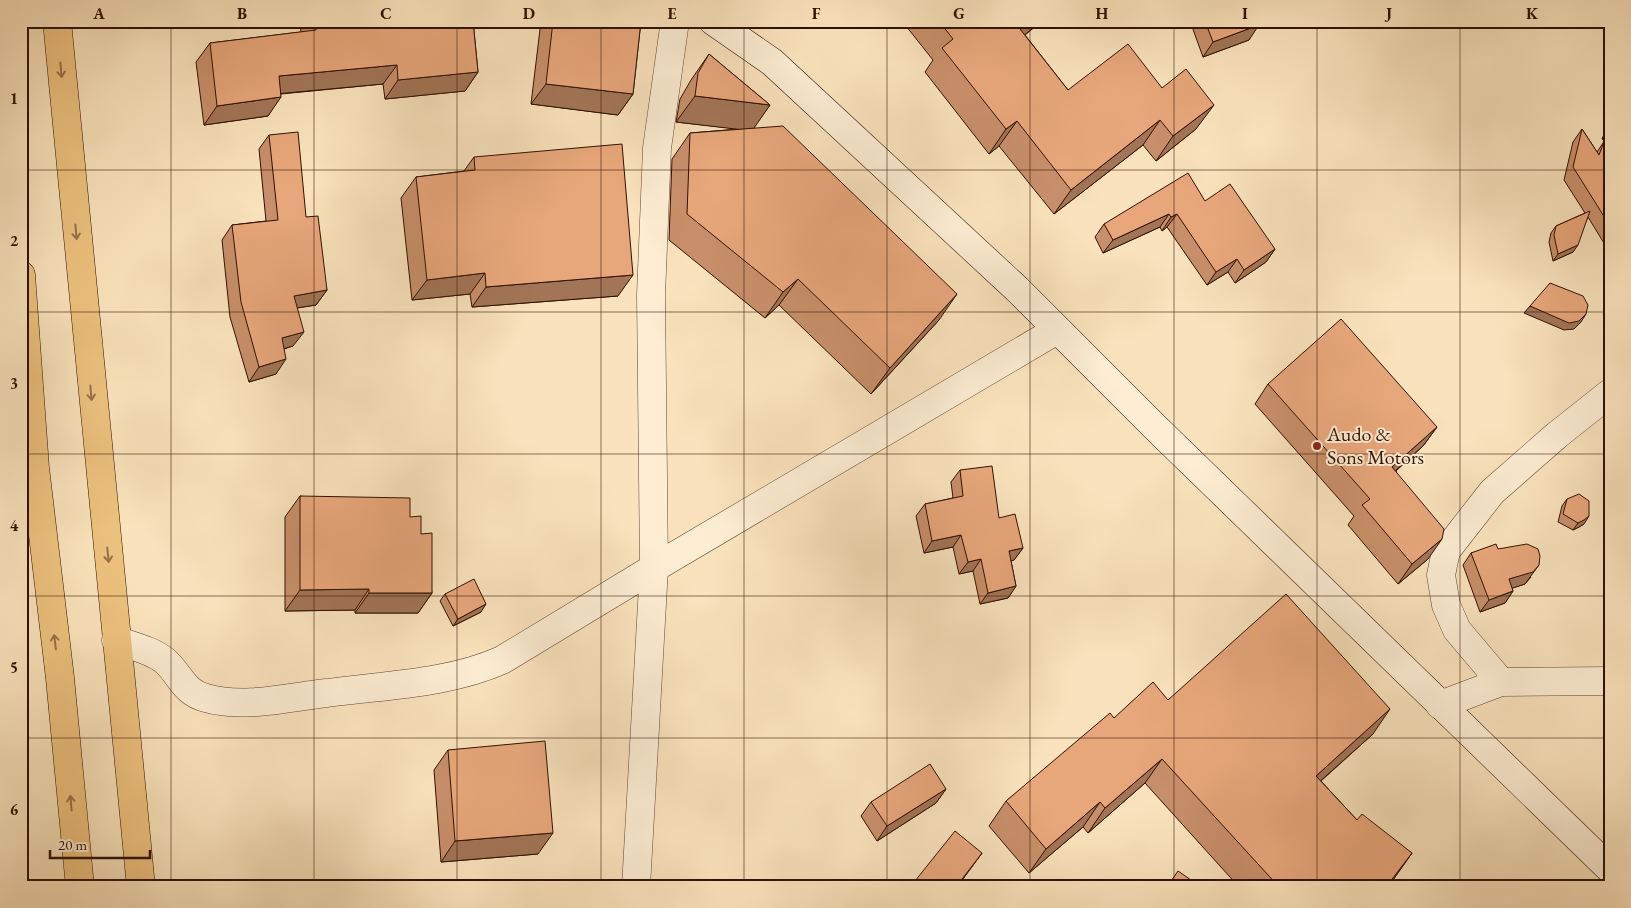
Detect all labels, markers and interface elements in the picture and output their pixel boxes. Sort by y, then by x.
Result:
text: A [92,3,105,24]
text: B [237,3,247,24]
text: C [380,3,392,24]
text: D [523,3,535,24]
text: E [667,3,677,24]
text: F [812,3,821,24]
text: G [953,3,965,24]
text: H [1096,3,1109,24]
text: I [1242,3,1248,24]
text: J [1384,3,1392,24]
text: K [1526,3,1539,24]
one-way arrow [56,62,66,78]
text: 1 [10,88,18,109]
one-way arrow [72,223,81,239]
text: 2 [10,230,19,251]
text: 3 [10,373,18,394]
one-way arrow [87,385,96,401]
place label: Audo & Sons Motors [1326,421,1424,470]
marker: Audo & Sons Motors [1311,440,1323,452]
text: 4 [10,515,19,536]
one-way arrow [103,547,112,563]
one-way arrow [50,634,60,650]
text: 5 [10,657,18,678]
one-way arrow [67,796,76,812]
text: 6 [10,799,19,820]
scale bar [50,828,150,860]
text: 20 m [58,835,87,854]

